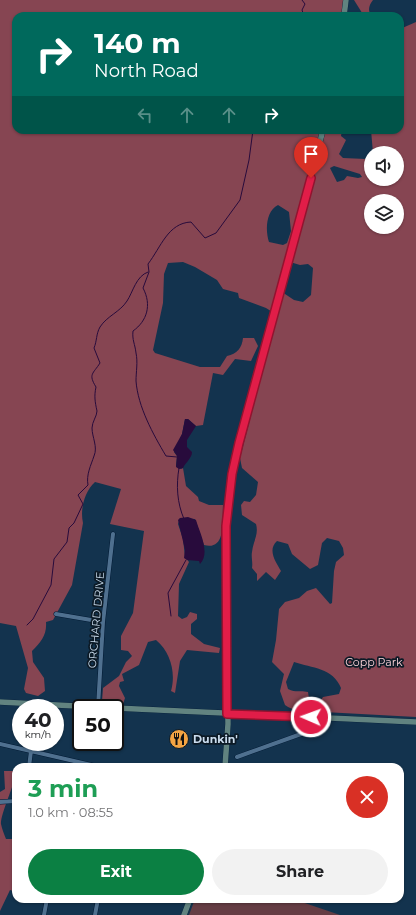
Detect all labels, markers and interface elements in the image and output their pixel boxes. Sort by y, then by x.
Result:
text: 140 m [94,26,181,60]
icon: right [28,28,80,80]
text: North Road [94,60,199,82]
icon: left [134,104,156,126]
icon: ahead [176,104,198,126]
icon: ahead [218,104,240,126]
icon: right [260,104,282,126]
pin [294,137,328,178]
icon: arrive [300,143,322,165]
map controls [364,146,404,234]
button: sound [364,146,404,186]
button: layers [364,194,404,234]
street label: ORCHARD DRIVE [85,571,107,669]
park label: Copp Park [345,655,403,669]
position arrow [290,696,332,738]
speed limit sign: 50 [72,699,124,751]
text: 40 [24,708,52,732]
text: km/h [25,728,51,741]
restaurant icon: Dunkin' [168,728,190,750]
place label: Dunkin' [193,732,238,746]
text: 3 min [28,774,98,803]
button: close [346,776,388,818]
text: 1.0 km · 08:55 [28,804,113,820]
button: Exit [28,849,204,895]
button: Share [212,849,388,895]

